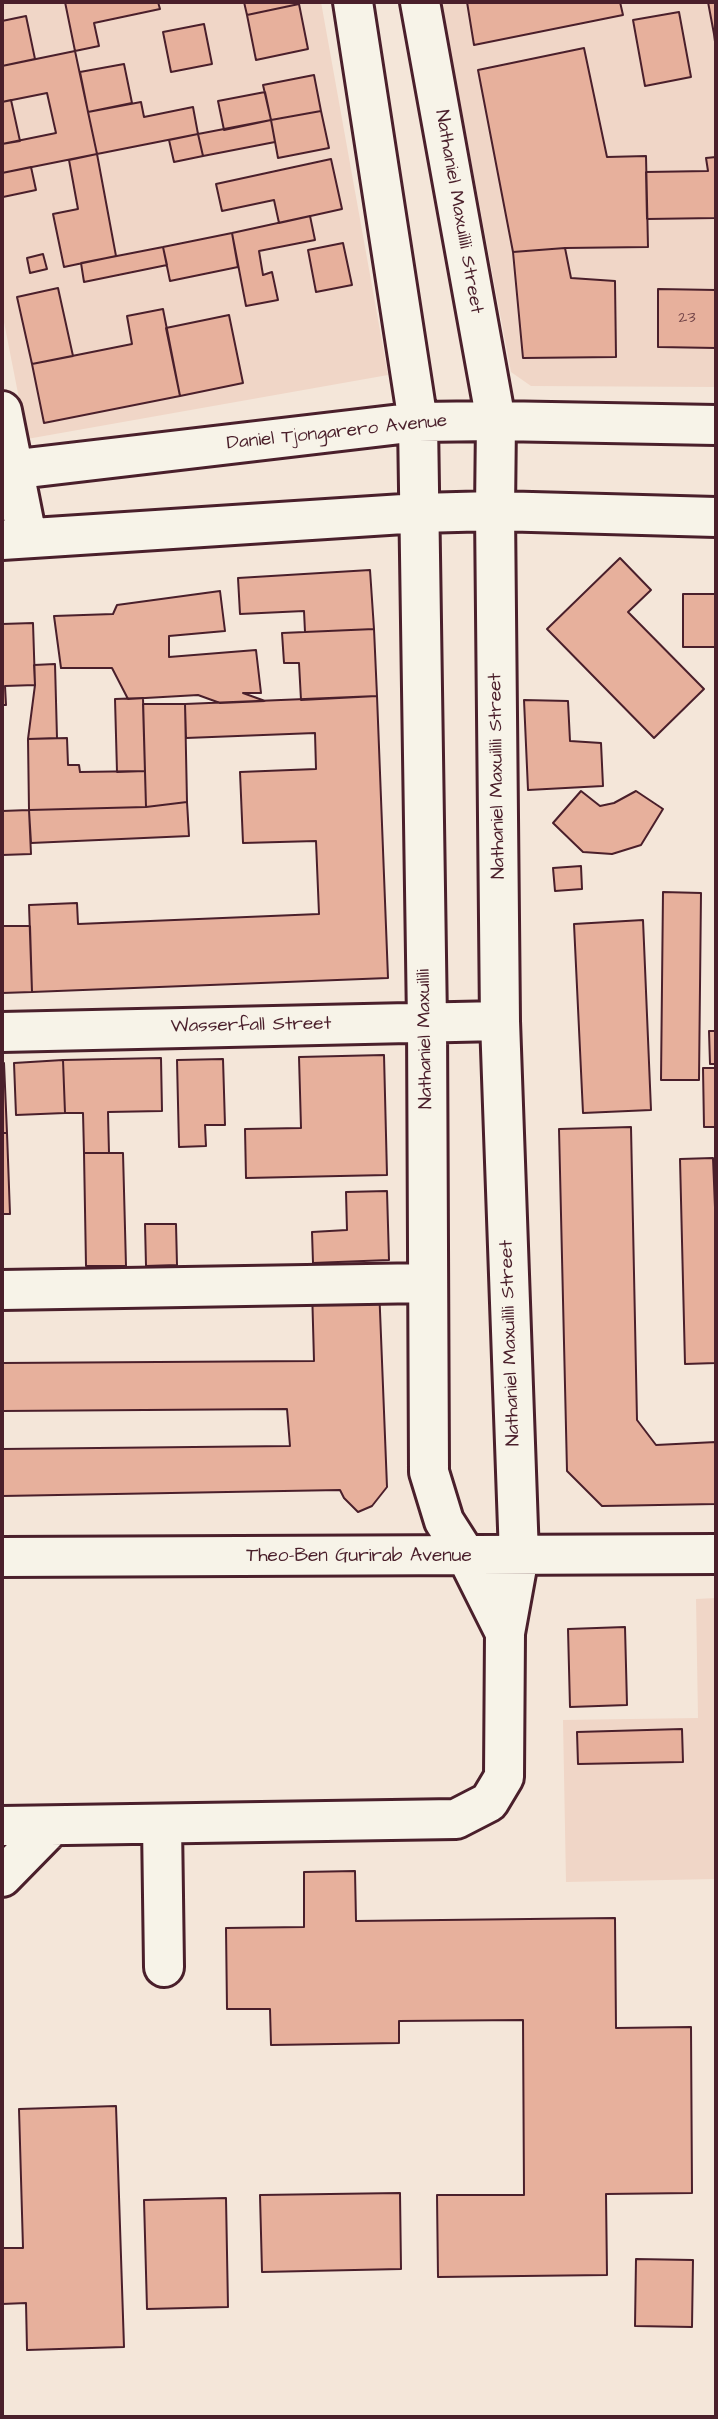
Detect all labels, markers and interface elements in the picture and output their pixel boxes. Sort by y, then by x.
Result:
street label: Nathaniel Maxuilili Street [429,108,487,316]
house number: 23 [678,309,696,329]
street label: Daniel Tjongarero Avenue [226,410,448,456]
street label: Nathaniel Maxuilili Street [485,673,511,879]
street label: Nathaniel Maxuilili [413,969,439,1109]
street label: Wasserfall Street [171,1013,331,1039]
street label: Nathaniel Maxuilili Street [496,1239,526,1447]
street label: Theo-Ben Gurirab Avenue [246,1546,472,1568]

